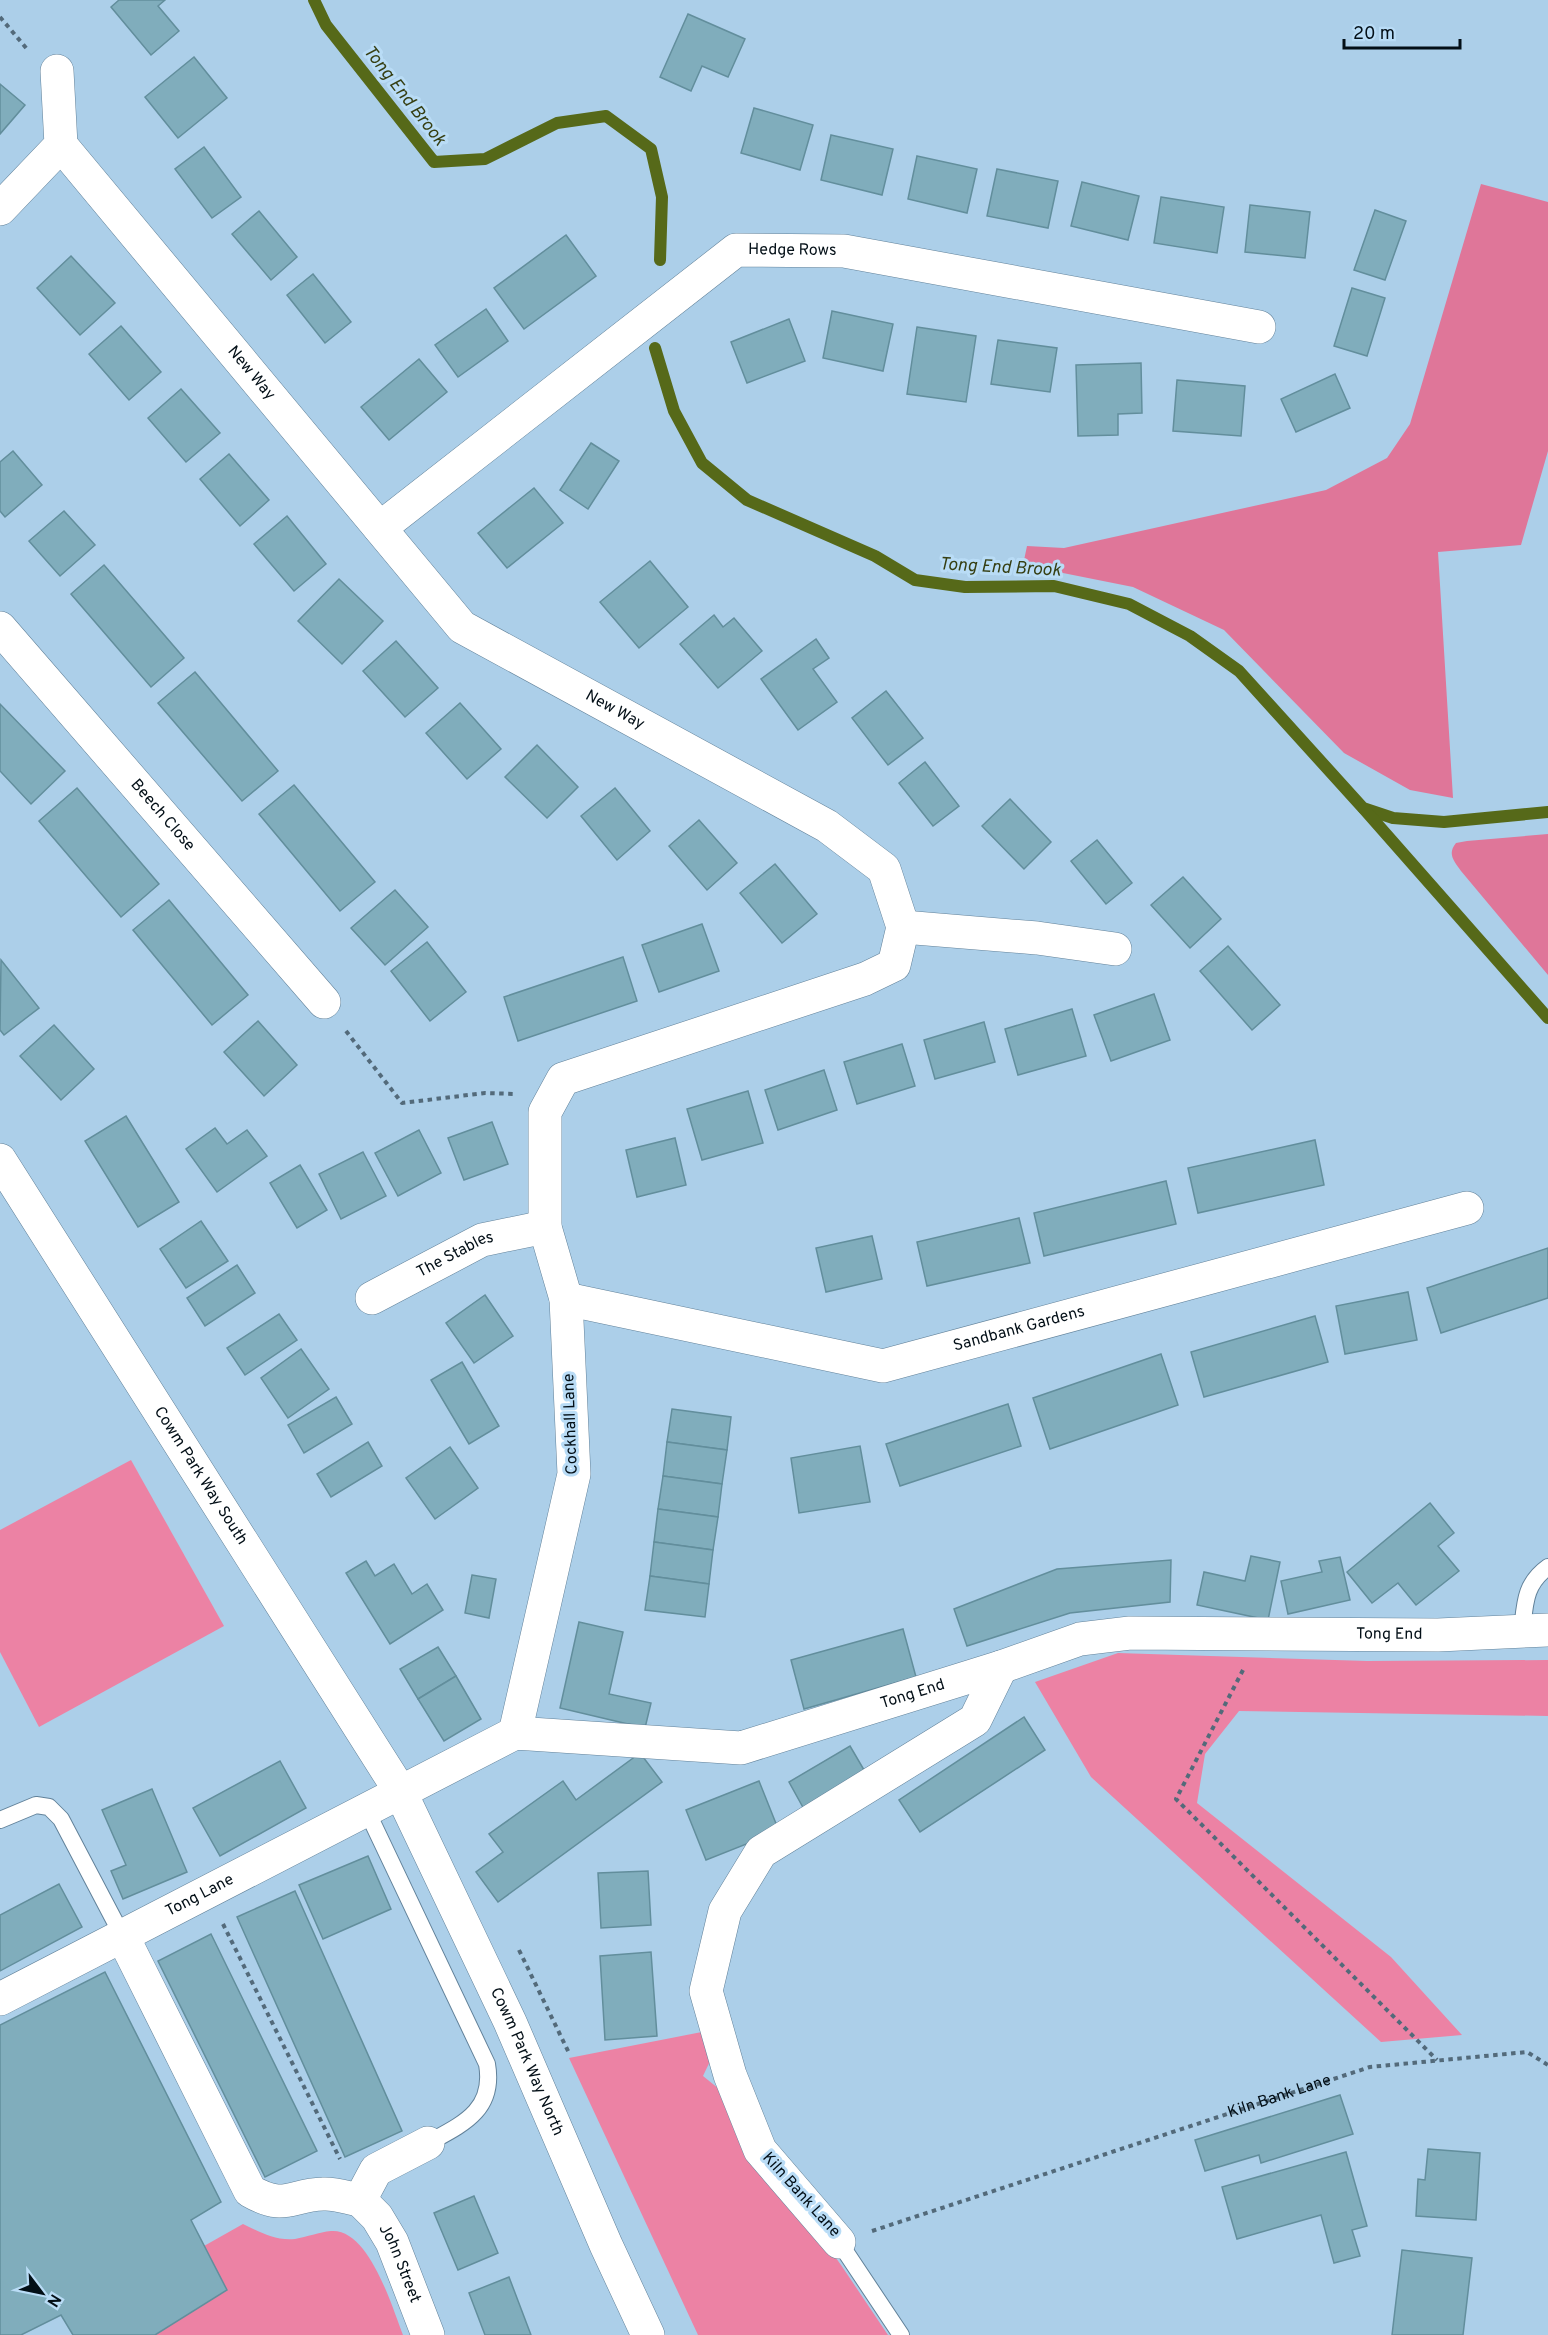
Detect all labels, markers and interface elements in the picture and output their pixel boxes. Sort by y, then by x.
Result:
scale bar [1344,12,1460,50]
text: 20 m [1353,23,1395,46]
water label: Tong End Brook [358,41,451,152]
street label: Hedge Rows [748,240,837,261]
street label: New Way [223,342,279,405]
water label: Tong End Brook [939,553,1062,583]
street label: New Way [582,686,648,735]
street label: Beech Close [126,775,199,855]
street label: The Stables [413,1228,495,1283]
street label: Sandbank Gardens [951,1302,1087,1357]
street label: Cockhall Lane [559,1373,583,1475]
street label: Cowm Park Way South [149,1403,252,1549]
street label: Tong End [1356,1624,1423,1645]
street label: Tong End [878,1675,947,1714]
street label: Tong Lane [162,1870,237,1922]
street label: Cowm Park Way North [485,1985,568,2139]
street label: Kiln Bank Lane [1225,2070,1334,2123]
street label: Kiln Bank Lane [758,2148,844,2242]
street label: John Street [374,2220,425,2306]
north arrow [12,2263,72,2323]
text: N [41,2290,65,2310]

